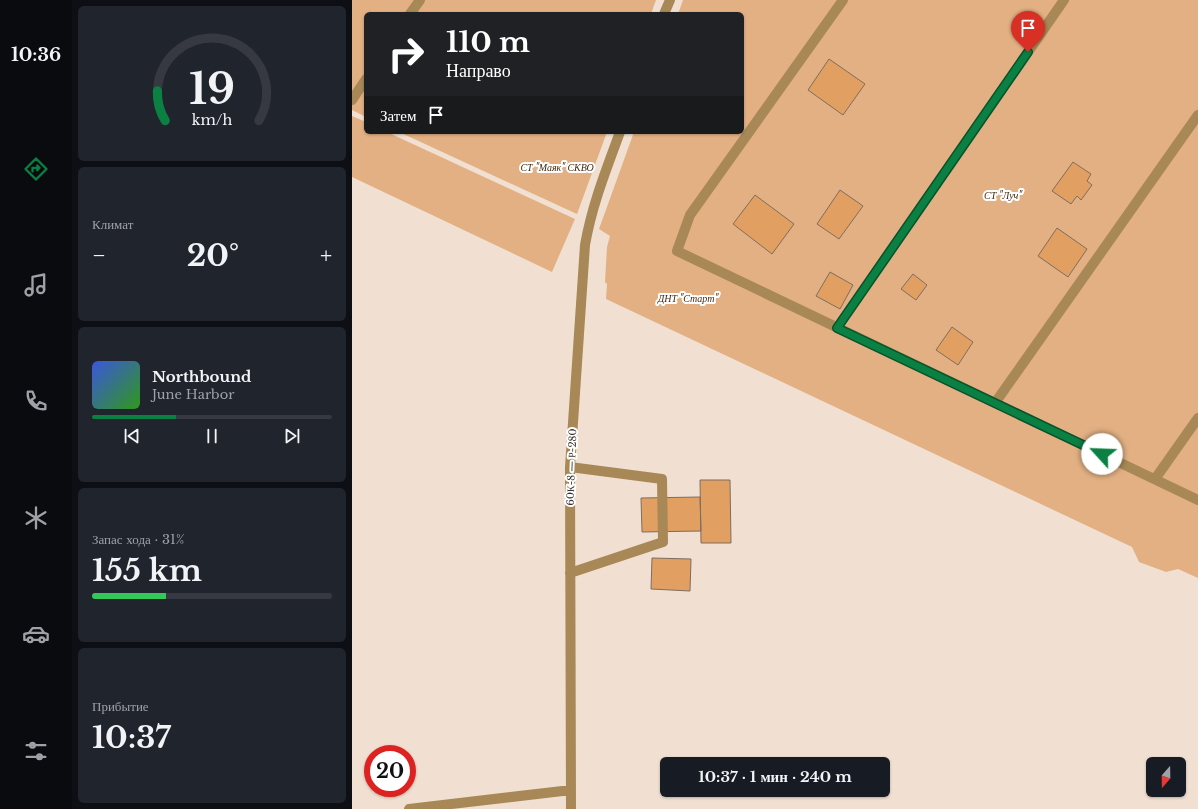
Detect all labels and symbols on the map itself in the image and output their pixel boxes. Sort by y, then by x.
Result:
pin [1011,11,1045,52]
park label: СТ "Маяк" СКВО [520,161,594,174]
park label: СТ "Луч" [984,189,1023,202]
park label: ДНТ "Старт" [657,292,719,305]
street label: 60К-8 — Р-280 [564,428,579,506]
position arrow [1081,433,1123,475]
speed limit sign: 20 [364,745,416,797]
north arrow [1146,757,1186,797]

